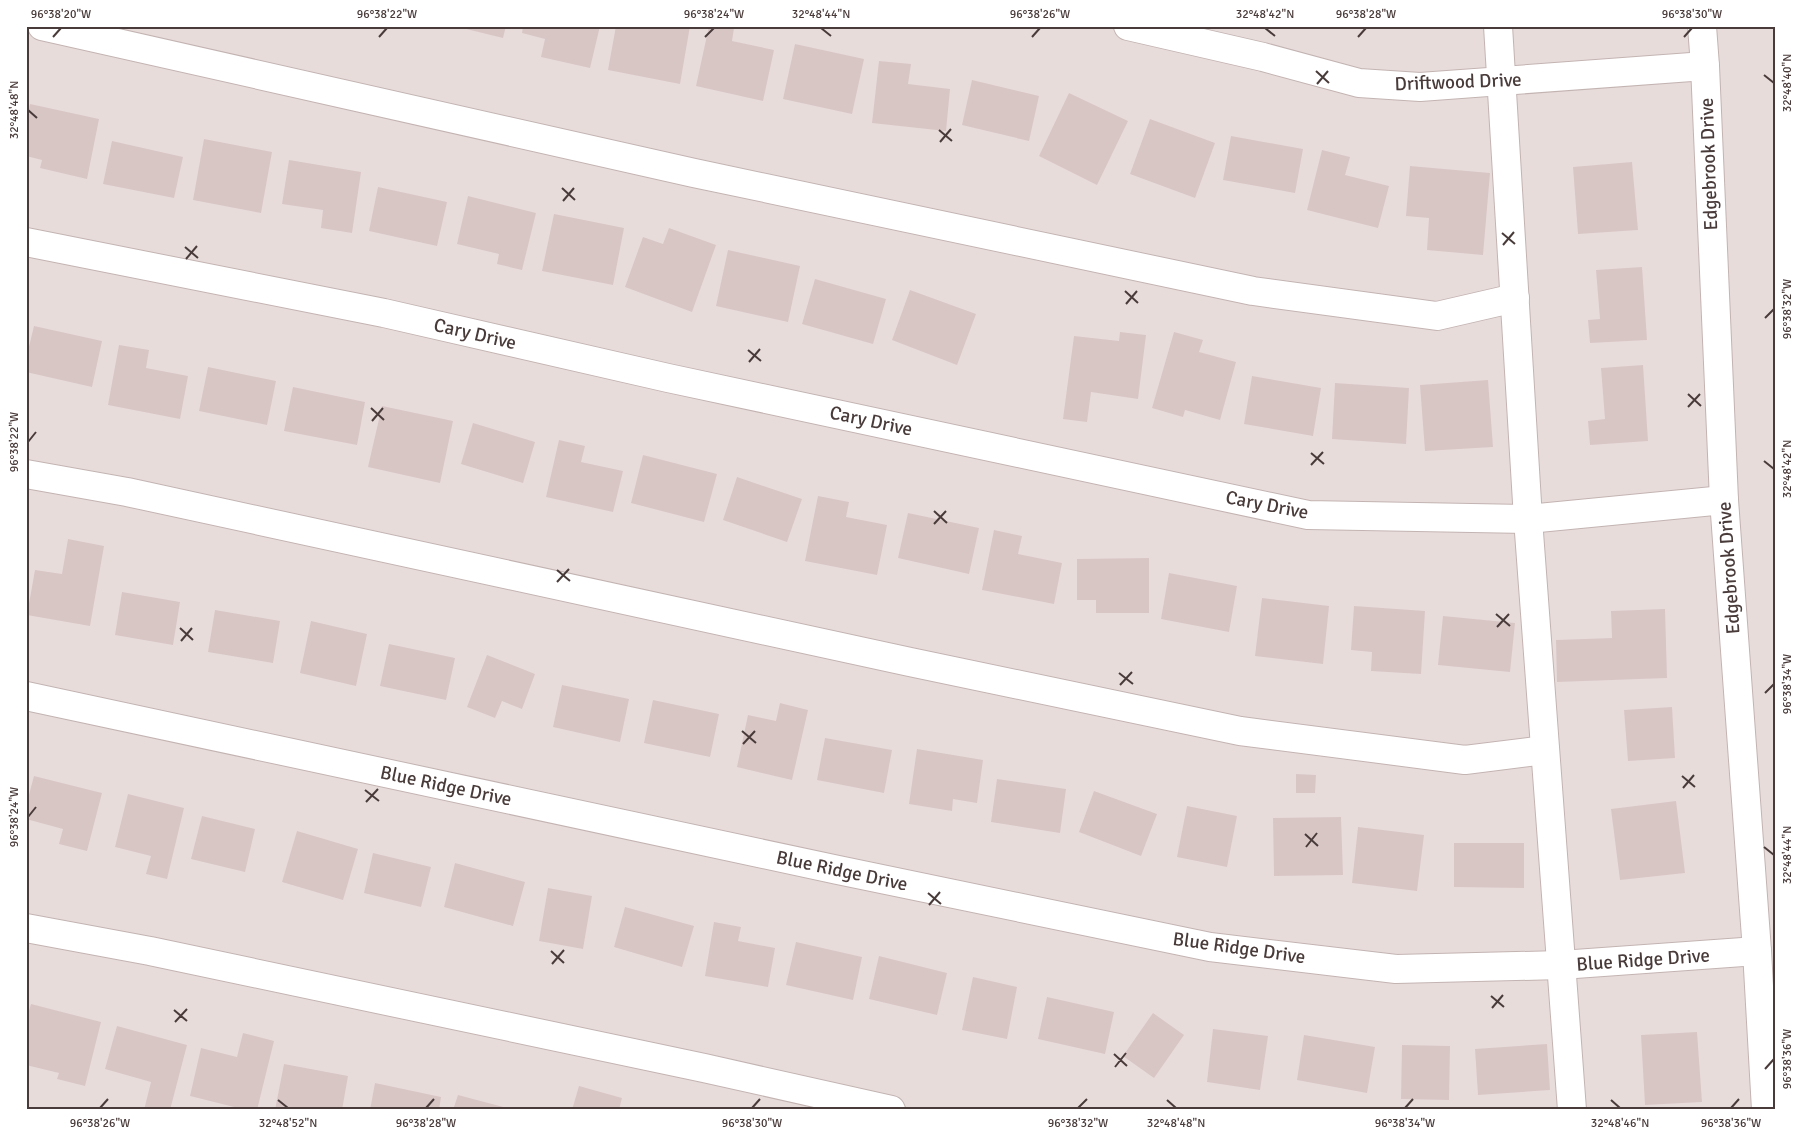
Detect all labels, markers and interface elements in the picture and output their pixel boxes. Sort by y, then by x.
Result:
text: 96°38'20"W [31,7,91,22]
text: 96°38'22"W [357,7,417,22]
text: 96°38'24"W [684,7,744,22]
text: 32°48'44"N [792,7,850,22]
text: 96°38'26"W [1010,7,1070,22]
text: 32°48'42"N [1236,7,1294,22]
text: 96°38'28"W [1336,7,1396,22]
text: 96°38'30"W [1662,7,1722,22]
text: 32°48'40"N [1780,54,1795,112]
street label: Driftwood Drive [1394,68,1522,96]
text: 32°48'48"N [7,81,22,139]
street label: Edgebrook Drive [1695,97,1723,231]
text: 96°38'32"W [1780,279,1795,339]
street label: Cary Drive [431,313,519,355]
street label: Cary Drive [827,401,915,441]
text: 96°38'22"W [7,412,22,472]
text: 32°48'42"N [1780,440,1795,498]
street label: Cary Drive [1223,485,1311,525]
street label: Edgebrook Drive [1712,501,1746,635]
text: 96°38'34"W [1780,654,1795,714]
street label: Blue Ridge Drive [378,760,514,812]
text: 96°38'24"W [7,787,22,847]
text: 32°48'44"N [1780,826,1795,884]
street label: Blue Ridge Drive [774,845,910,897]
street label: Blue Ridge Drive [1171,927,1307,969]
street label: Blue Ridge Drive [1575,943,1711,977]
text: 96°38'36"W [1780,1029,1795,1089]
text: 96°38'26"W [70,1116,130,1131]
text: 32°48'52"N [259,1116,317,1131]
text: 96°38'28"W [396,1116,456,1131]
text: 96°38'30"W [722,1116,782,1131]
text: 96°38'32"W [1048,1116,1108,1131]
text: 32°48'48"N [1147,1116,1205,1131]
text: 96°38'34"W [1375,1116,1435,1131]
text: 32°48'46"N [1591,1116,1649,1131]
text: 96°38'36"W [1701,1116,1761,1131]

